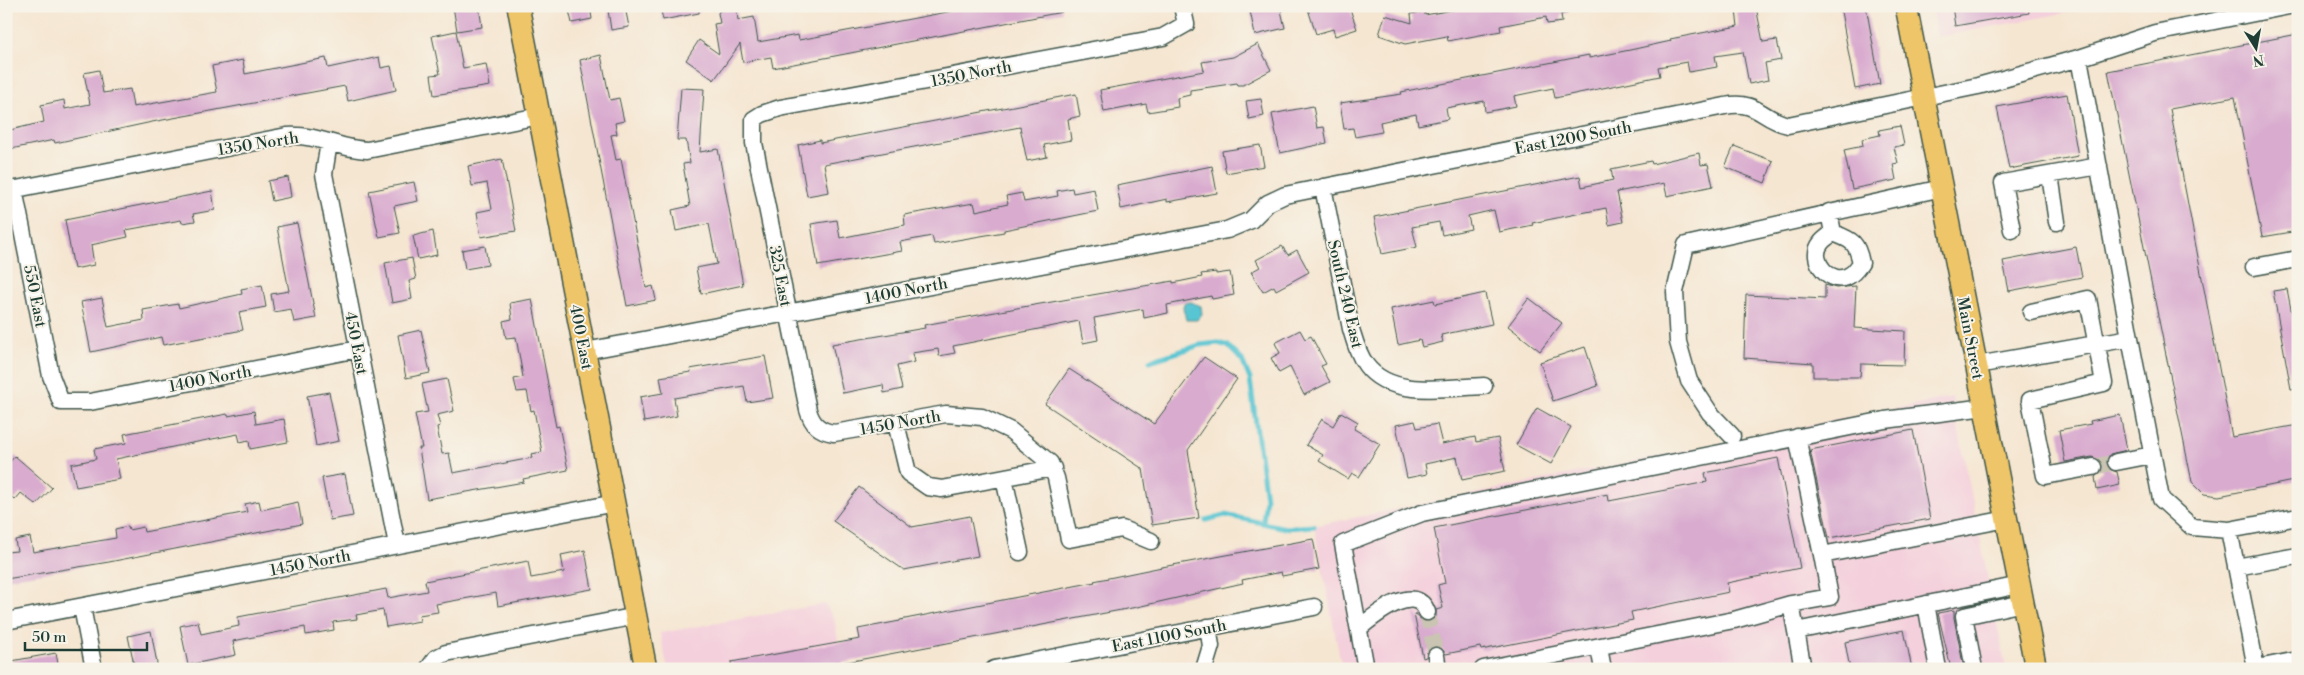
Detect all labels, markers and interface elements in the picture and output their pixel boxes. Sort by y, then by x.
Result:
north arrow [2232,22,2282,72]
text: N [2251,50,2265,70]
street label: 1350 North [929,56,1014,92]
street label: East 1200 South [1513,117,1634,159]
street label: 1350 North [216,128,301,160]
street label: South 240 East [1323,238,1367,351]
street label: 325 East [764,244,796,309]
street label: 550 East [19,263,51,330]
street label: 1400 North [863,273,950,309]
street label: Main Street [1952,295,1988,382]
street label: 400 East [565,303,597,372]
street label: 450 East [340,310,372,377]
street label: 1400 North [167,361,254,397]
street label: 1450 North [858,406,943,440]
street label: 1450 North [268,545,353,581]
street label: East 1100 South [1110,615,1229,657]
scale bar [25,620,148,652]
text: 50 m [32,628,66,647]

